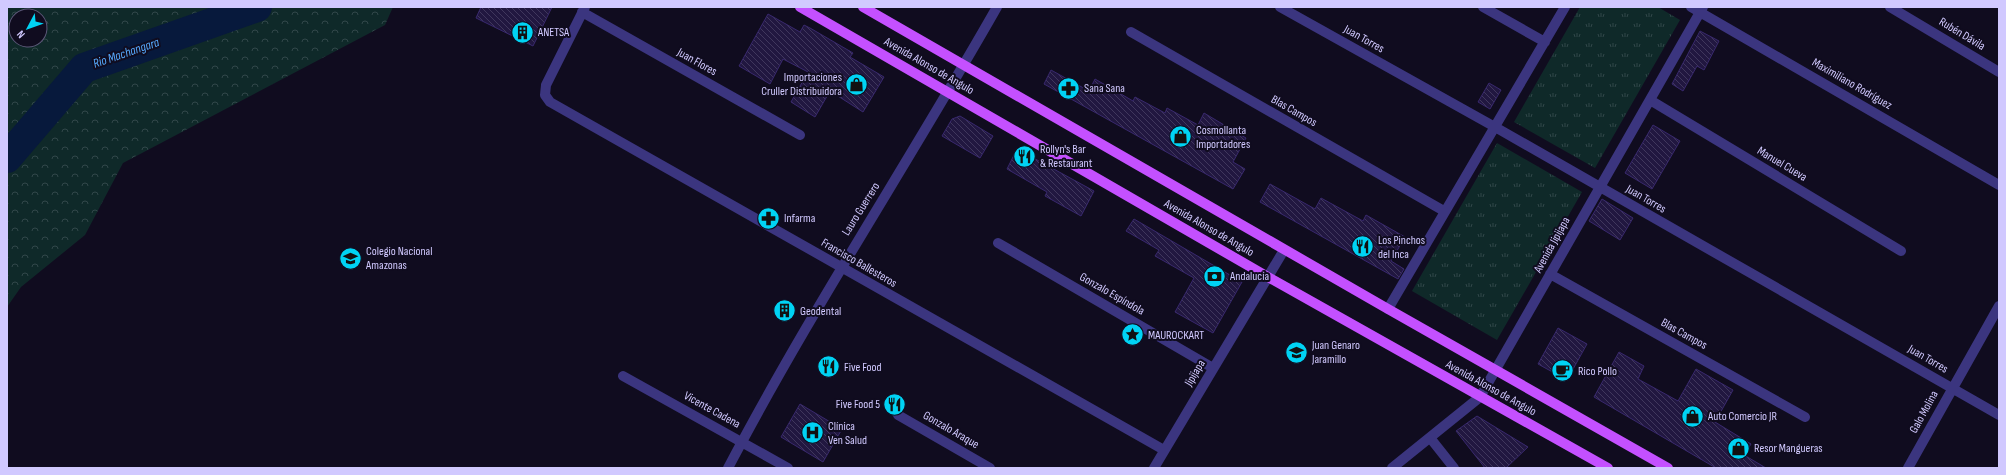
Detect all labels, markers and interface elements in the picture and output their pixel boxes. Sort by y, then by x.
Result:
north arrow [8,8,48,48]
street label: Rubén Dávila [1936,14,1988,54]
building icon: ANETSA [509,19,535,45]
street label: Juan Torres [1340,21,1387,56]
place label: ANETSA [537,25,570,40]
text: N [14,28,28,41]
water label: Rio Machangara [91,34,162,72]
street label: Avenida Alonso de Angulo [880,34,977,98]
street label: Juan Flores [674,44,720,79]
street label: Maximiliano Rodríguez [1809,55,1895,113]
place label: Importaciones Cruller Distribuidora [761,70,842,99]
shop icon: Importaciones Cruller Distribuidora [844,71,870,97]
pharmacy icon: Sana Sana [1055,75,1081,101]
place label: Sana Sana [1084,81,1125,96]
street label: Blas Campos [1268,92,1320,130]
place label: Cosmollanta Importadores [1196,123,1250,152]
shop icon: Cosmollanta Importadores [1167,124,1193,150]
place label: Rollyn's Bar & Restaurant [1040,142,1093,171]
restaurant icon: Rollyn's Bar & Restaurant [1012,143,1038,169]
street label: Manuel Cueva [1754,143,1810,185]
street label: Lauro Guerrero [839,180,883,238]
street label: Juan Torres [1622,181,1669,217]
street label: Avenida Alonso de Angulo [1160,196,1257,260]
pharmacy icon: Infarma [756,205,782,231]
place label: Infarma [784,211,816,226]
street label: Avenida Jipijapa [1530,214,1574,276]
place label: Los Pinchos del Inca [1378,233,1425,262]
restaurant icon: Los Pinchos del Inca [1349,234,1375,260]
street label: Francisco Ballesteros [818,235,900,291]
place label: Colegio Nacional Amazonas [365,244,432,273]
school or university icon: Colegio Nacional Amazonas [337,245,363,271]
bank icon: Andalucía [1202,263,1228,289]
street label: Gonzalo Espíndola [1077,269,1148,319]
place label: Andalucía [1229,269,1269,284]
building icon: Geodental [772,298,798,324]
place label: Geodental [800,304,841,319]
street label: Blas Campos [1658,315,1710,353]
place icon: MAUROCKART [1120,322,1146,348]
place label: MAUROCKART [1148,328,1204,343]
place label: Juan Genaro Jaramillo [1311,338,1360,367]
school or university icon: Juan Genaro Jaramillo [1284,339,1310,365]
street label: Juan Torres [1904,341,1951,377]
restaurant icon: Five Food [816,354,842,380]
street label: Avenida Alonso de Angulo [1442,356,1539,419]
street label: Jipijapa [1181,357,1209,390]
cafe icon: Rico Pollo [1550,358,1576,384]
place label: Five Food [844,360,882,375]
place label: Rico Pollo [1578,364,1617,379]
street label: Vicente Cadena [681,388,743,432]
street label: Galo Molina [1906,388,1942,436]
restaurant icon: Five Food 5 [882,391,908,417]
place label: Five Food 5 [836,397,880,412]
shop icon: Auto Comercio JR [1680,403,1706,429]
street label: Gonzalo Araque [920,408,982,452]
place label: Auto Comercio JR [1707,409,1777,424]
place label: Clínica Ven Salud [828,419,867,448]
hospital icon: Clínica Ven Salud [799,420,825,446]
shop icon: Resor Mangueras [1725,435,1751,461]
place label: Resor Mangueras [1754,441,1823,456]

